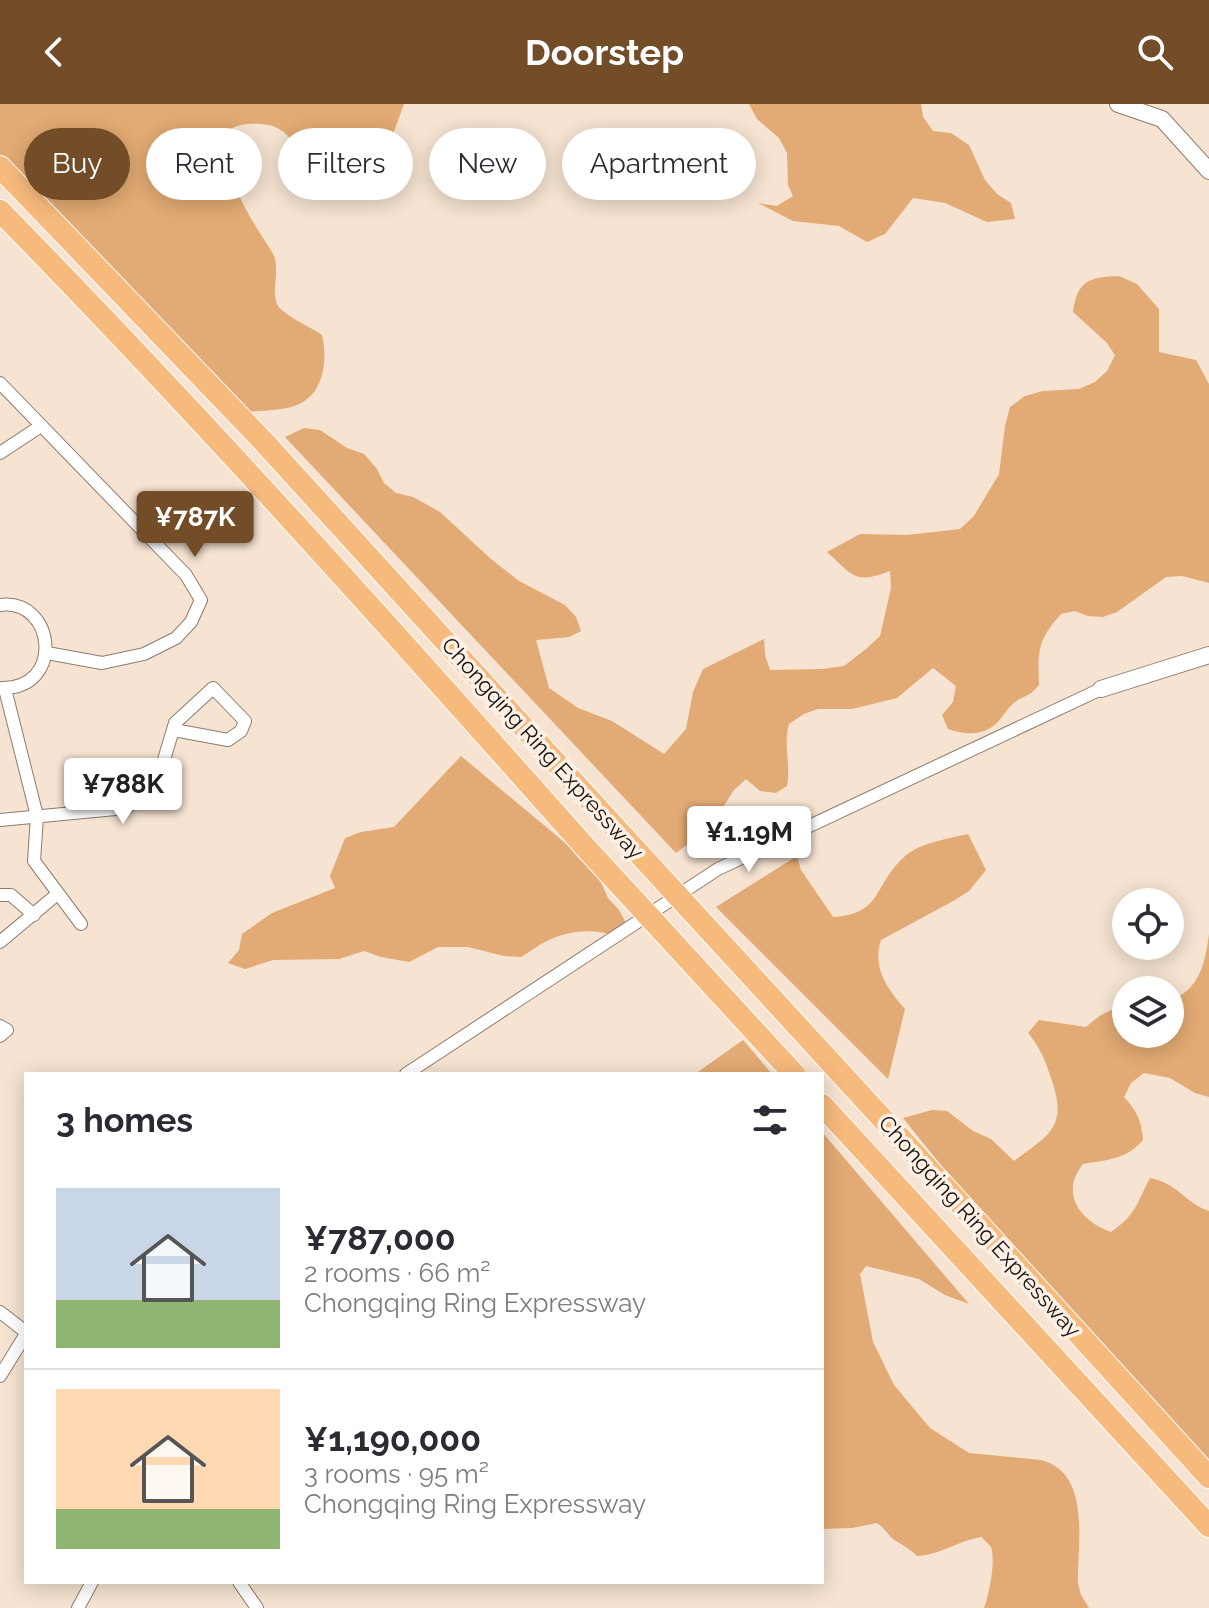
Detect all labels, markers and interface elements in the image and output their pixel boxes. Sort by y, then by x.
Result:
icon: back [32,30,76,74]
icon: search [1133,30,1177,74]
text: Doorstep [525,31,684,73]
chip: Buy [24,128,130,200]
chip: Rent [146,128,262,200]
chip: Filters [278,128,413,200]
chip: New [429,128,546,200]
chip: Apartment [562,128,756,200]
pin: ¥787K [139,491,251,559]
text: ¥787K [155,502,235,532]
street label: Chongqing Ring Expressway [436,632,650,864]
pin: ¥788K [67,758,179,826]
text: ¥788K [82,769,164,799]
pin: ¥1.19M [684,806,814,874]
text: ¥1.19M [705,817,793,847]
map controls [1112,888,1184,1048]
button: locate [1112,888,1184,960]
button: layers [1112,976,1184,1048]
icon: filters [748,1098,792,1142]
text: 3 homes [56,1100,193,1140]
street label: Chongqing Ring Expressway [873,1110,1087,1342]
text: ¥787,000 [304,1218,456,1258]
icon: home [120,1220,216,1316]
text: 2 rooms · 66 m² [304,1258,490,1288]
text: Chongqing Ring Expressway [304,1288,646,1318]
text: ¥1,190,000 [304,1419,481,1459]
icon: home [120,1421,216,1517]
text: 3 rooms · 95 m² [304,1459,489,1489]
text: Chongqing Ring Expressway [304,1489,646,1519]

